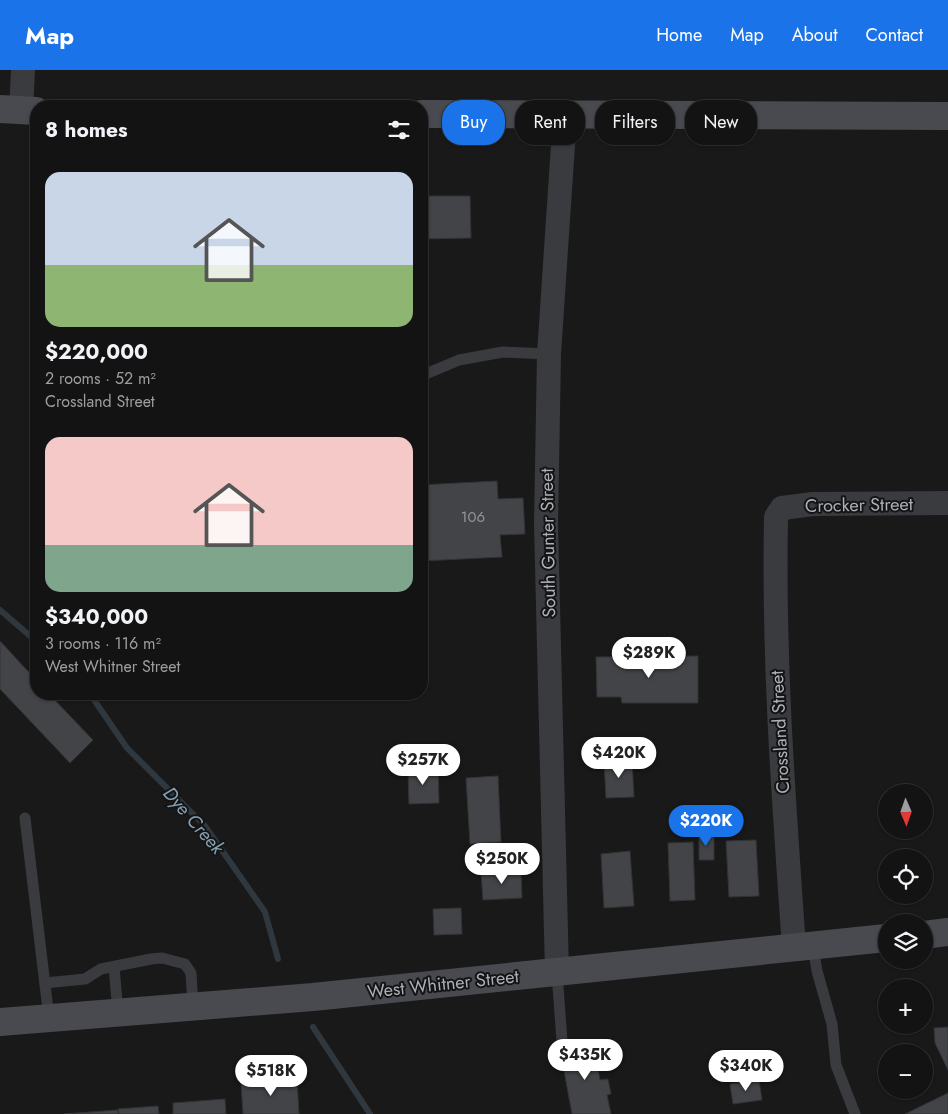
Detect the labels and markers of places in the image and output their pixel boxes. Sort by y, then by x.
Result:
pin: $289K [614,636,684,679]
pin: $420K [584,736,654,779]
pin: $257K [388,744,458,786]
pin: $220K [671,804,741,847]
pin: $250K [467,842,537,885]
pin: $435K [550,1038,620,1081]
pin: $340K [711,1050,781,1092]
pin: $518K [236,1054,306,1097]

